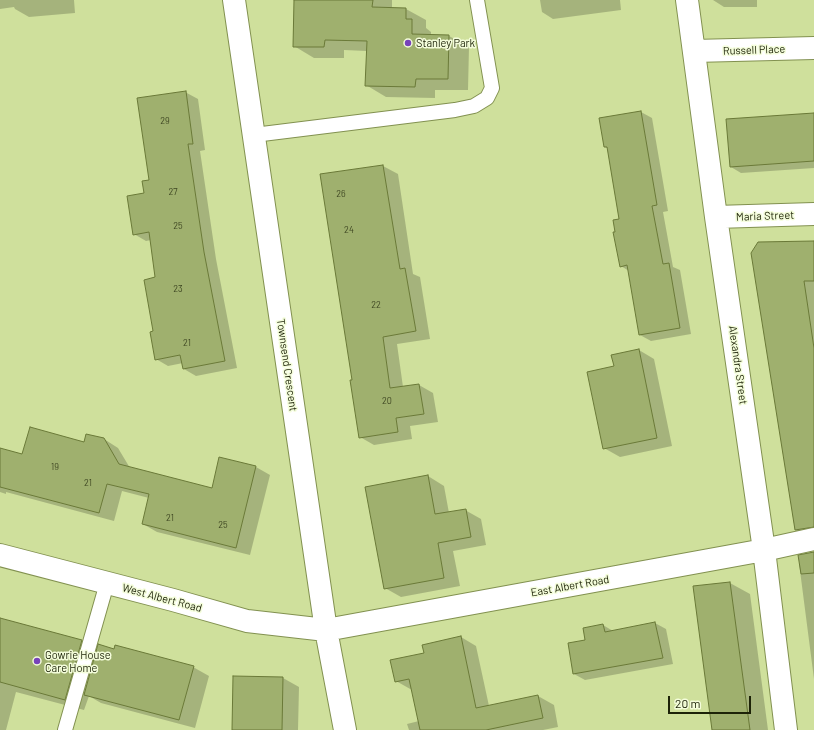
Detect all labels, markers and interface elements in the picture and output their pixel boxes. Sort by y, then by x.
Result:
place label: Stanley Park [416,36,475,50]
marker: Stanley Park [403,38,413,48]
street label: Russell Place [723,42,785,58]
house number: 29 [160,116,170,126]
house number: 27 [168,187,178,197]
house number: 26 [336,189,346,199]
street label: Maria Street [736,208,794,224]
house number: 25 [173,221,183,231]
house number: 24 [344,225,354,235]
house number: 23 [173,284,183,294]
house number: 22 [371,300,381,310]
street label: Townsend Crescent [274,318,300,412]
street label: Alexandra Street [726,325,750,405]
house number: 21 [183,338,191,348]
house number: 20 [382,396,392,406]
house number: 19 [51,462,59,472]
house number: 21 [84,478,92,488]
house number: 21 [166,513,174,523]
house number: 25 [218,520,228,530]
street label: East Albert Road [530,573,610,599]
street label: West Albert Road [121,581,203,615]
place label: Gowrie House Care Home [45,648,111,674]
marker: Gowrie House Care Home [32,656,42,666]
scale bar [670,688,753,714]
text: 20 m [675,696,701,710]

